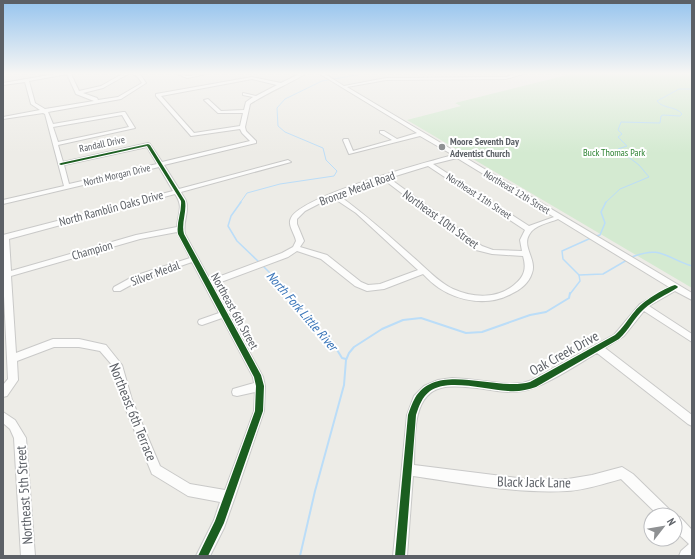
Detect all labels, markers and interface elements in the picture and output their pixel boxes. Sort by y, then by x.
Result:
street label: Randall Drive [78,133,126,155]
place label: Moore Seventh Day Adventist Church [449,135,520,160]
marker: Moore Seventh Day Adventist Church [437,142,447,152]
park label: Buck Thomas Park [583,146,645,159]
street label: North Morgan Drive [82,161,152,189]
street label: Bronze Medal Road [317,167,397,209]
street label: Northeast 12th Street [481,167,553,217]
street label: Northeast 11th Street [444,170,514,222]
street label: Northeast 10th Street [400,186,482,252]
street label: North Ramblin Oaks Drive [57,187,165,229]
street label: Champion [70,237,114,263]
street label: Silver Medal [128,257,182,289]
water label: North Fork Little River [263,268,343,356]
street label: Northeast 6th Street [208,270,262,352]
street label: Oak Creek Drive [526,327,602,379]
street label: Northeast 6th Terrace [105,360,161,464]
street label: Northeast 5th Street [12,445,36,545]
street label: Black Jack Lane [497,472,571,492]
north arrow [643,507,683,547]
text: N [664,516,679,528]

